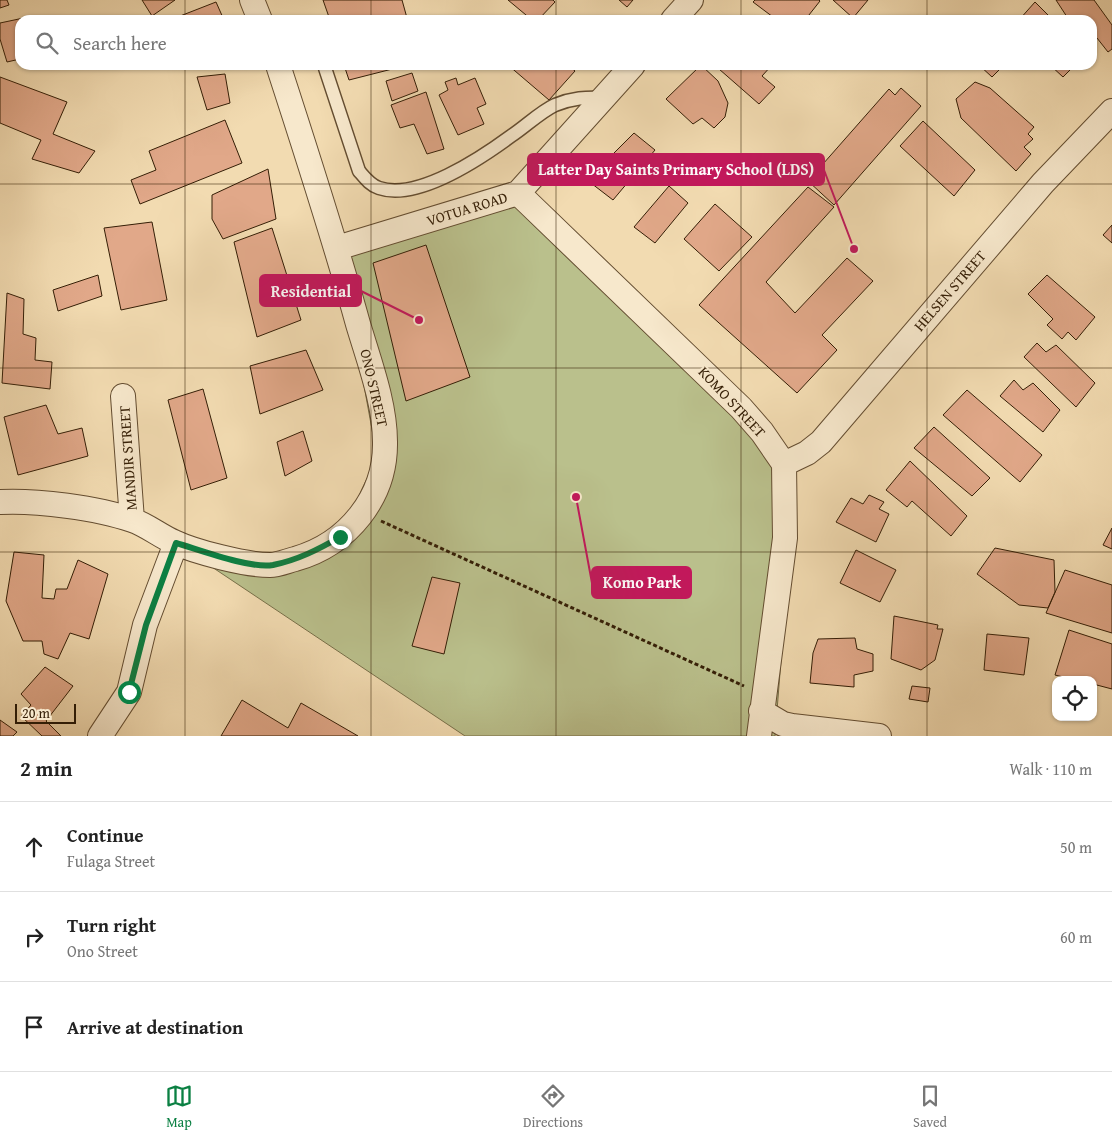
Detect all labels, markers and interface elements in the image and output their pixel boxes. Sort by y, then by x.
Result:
search box [15,15,1097,70]
icon: search [33,29,61,57]
text: Search here [73,29,167,57]
callout: Latter Day Saints Primary School (LDS) [528,154,824,185]
text: Latter Day Saints Primary School (LDS) [538,157,814,181]
street label: VOTUA ROAD [424,186,510,231]
street label: HELSEN STREET [909,245,991,336]
callout: Residential [260,275,361,306]
text: Residential [271,279,351,303]
street label: ONO STREET [355,347,394,429]
street label: KOMO STREET [694,362,771,442]
street label: MANDIR STREET [113,404,142,511]
route end [329,526,352,549]
callout: Komo Park [592,567,691,598]
text: Komo Park [603,570,682,594]
map controls [1052,676,1097,721]
button: locate [1052,676,1097,721]
route start [118,681,141,704]
scale bar [15,701,76,724]
text: 20 m [22,703,50,723]
text: 2 min [20,753,72,784]
text: Walk · 110 m [1009,757,1092,781]
text: Continue [67,821,144,849]
icon: ahead [20,833,48,861]
text: 50 m [1060,835,1092,859]
text: Fulaga Street [67,849,155,873]
text: Turn right [67,911,156,939]
icon: right [20,923,48,951]
text: 60 m [1060,925,1092,949]
text: Ono Street [67,939,138,963]
icon: arrive [20,1013,48,1041]
text: Arrive at destination [67,1013,243,1041]
tab: Map [165,1082,193,1132]
tab: Directions [523,1082,583,1132]
tab: Saved [913,1082,947,1132]

